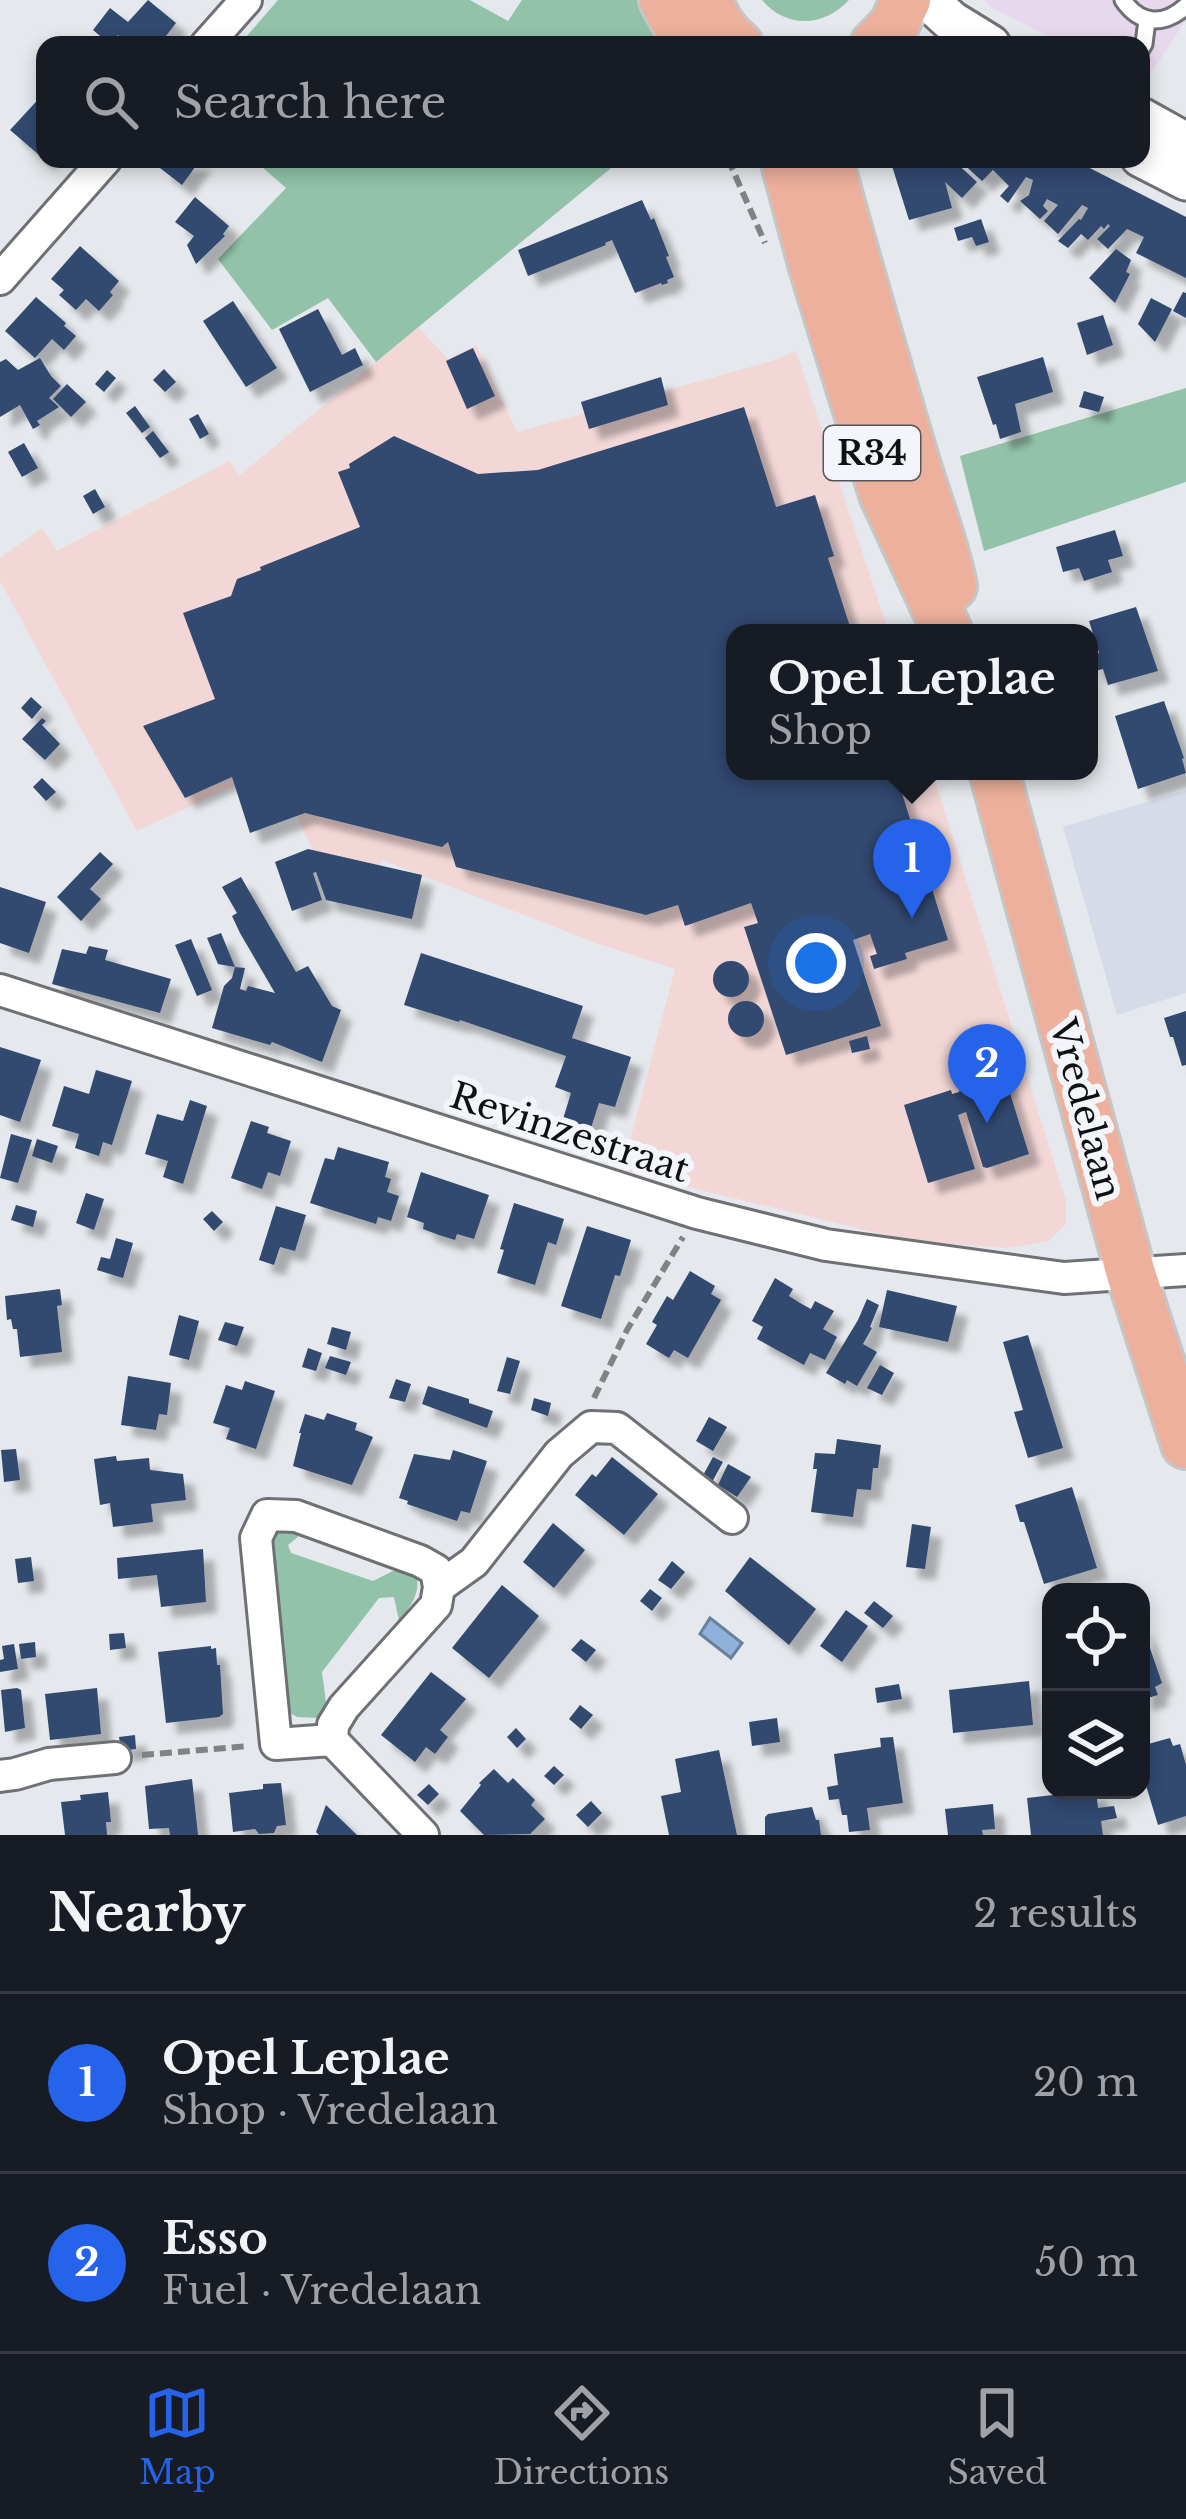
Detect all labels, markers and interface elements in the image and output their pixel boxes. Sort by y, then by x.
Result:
search box [36,36,1150,168]
icon: search [78,69,144,135]
text: Search here [174,74,446,130]
road number: R34 [824,426,920,480]
popup [726,624,1098,780]
text: Opel Leplae [768,650,1056,706]
text: Shop [768,706,872,755]
pin: 1 [873,819,951,918]
your location [786,933,846,993]
street label: Vredelaan [1040,1013,1131,1204]
pin: 2 [948,1024,1026,1123]
street label: Revinzestraat [445,1073,695,1192]
map controls [1042,1583,1150,1799]
button: locate [1042,1583,1150,1691]
button: layers [1042,1691,1150,1799]
text: Nearby [48,1882,245,1945]
text: 2 results [973,1889,1138,1938]
text: Opel Leplae [162,2030,450,2086]
text: 1 [78,2058,96,2107]
text: 20 m [1033,2058,1138,2107]
text: Shop · Vredelaan [162,2086,498,2135]
text: Esso [162,2210,268,2266]
text: 2 [74,2238,100,2287]
text: 50 m [1035,2238,1138,2287]
text: Fuel · Vredelaan [162,2266,481,2315]
tab: Map [139,2380,216,2493]
tab: Directions [494,2380,669,2493]
tab: Saved [947,2380,1047,2493]

